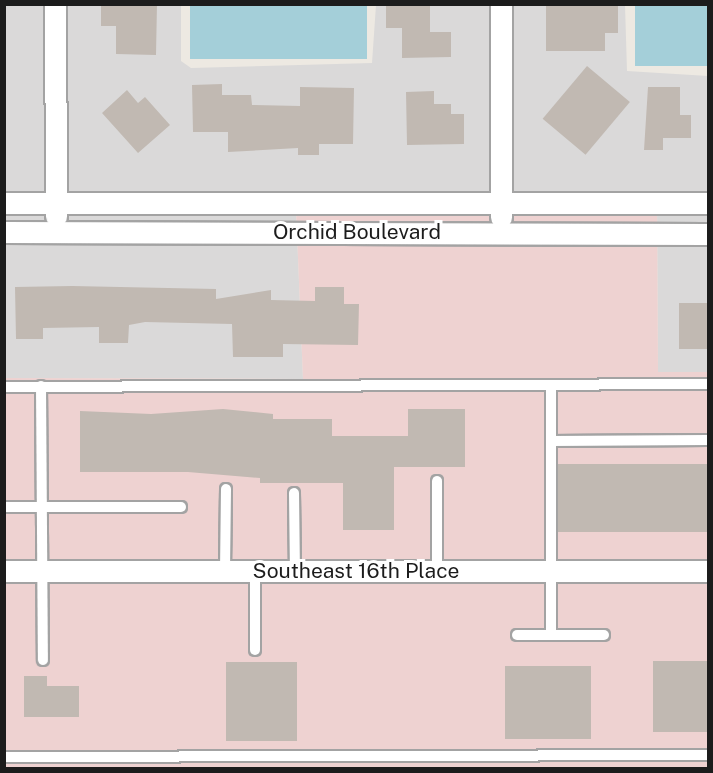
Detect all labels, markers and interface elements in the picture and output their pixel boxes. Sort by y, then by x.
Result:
street label: Orchid Boulevard [273,219,441,245]
street label: Southeast 16th Place [253,558,459,584]

